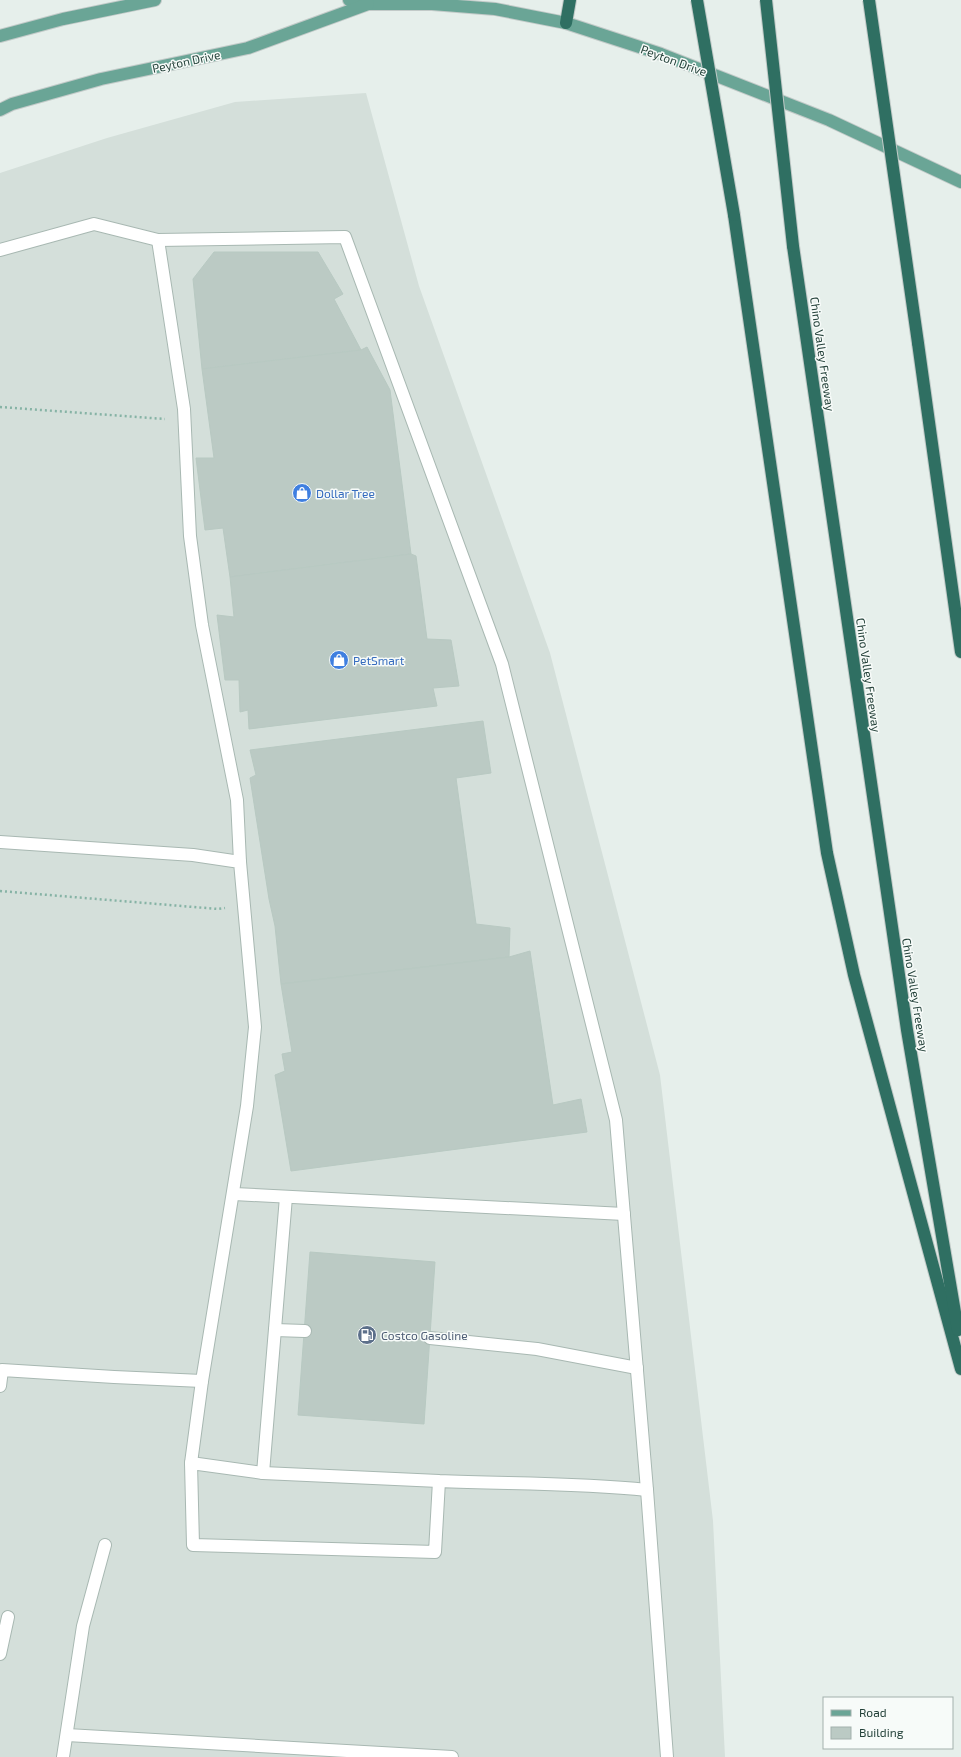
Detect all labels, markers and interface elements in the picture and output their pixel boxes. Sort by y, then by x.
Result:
street label: Peyton Drive [639,42,709,78]
street label: Peyton Drive [151,47,221,75]
street label: Chino Valley Freeway [808,296,838,413]
shop icon: Dollar Tree [291,482,313,504]
place label: Dollar Tree [316,486,375,500]
street label: Chino Valley Freeway [854,617,884,734]
shop icon: PetSmart [328,649,350,671]
place label: PetSmart [353,653,405,667]
street label: Chino Valley Freeway [900,937,932,1054]
fuel station icon: Costco Gasoline [356,1324,378,1346]
place label: Costco Gasoline [381,1328,468,1342]
legend [823,1697,953,1749]
text: Road [859,1705,887,1719]
text: Building [859,1725,904,1739]

